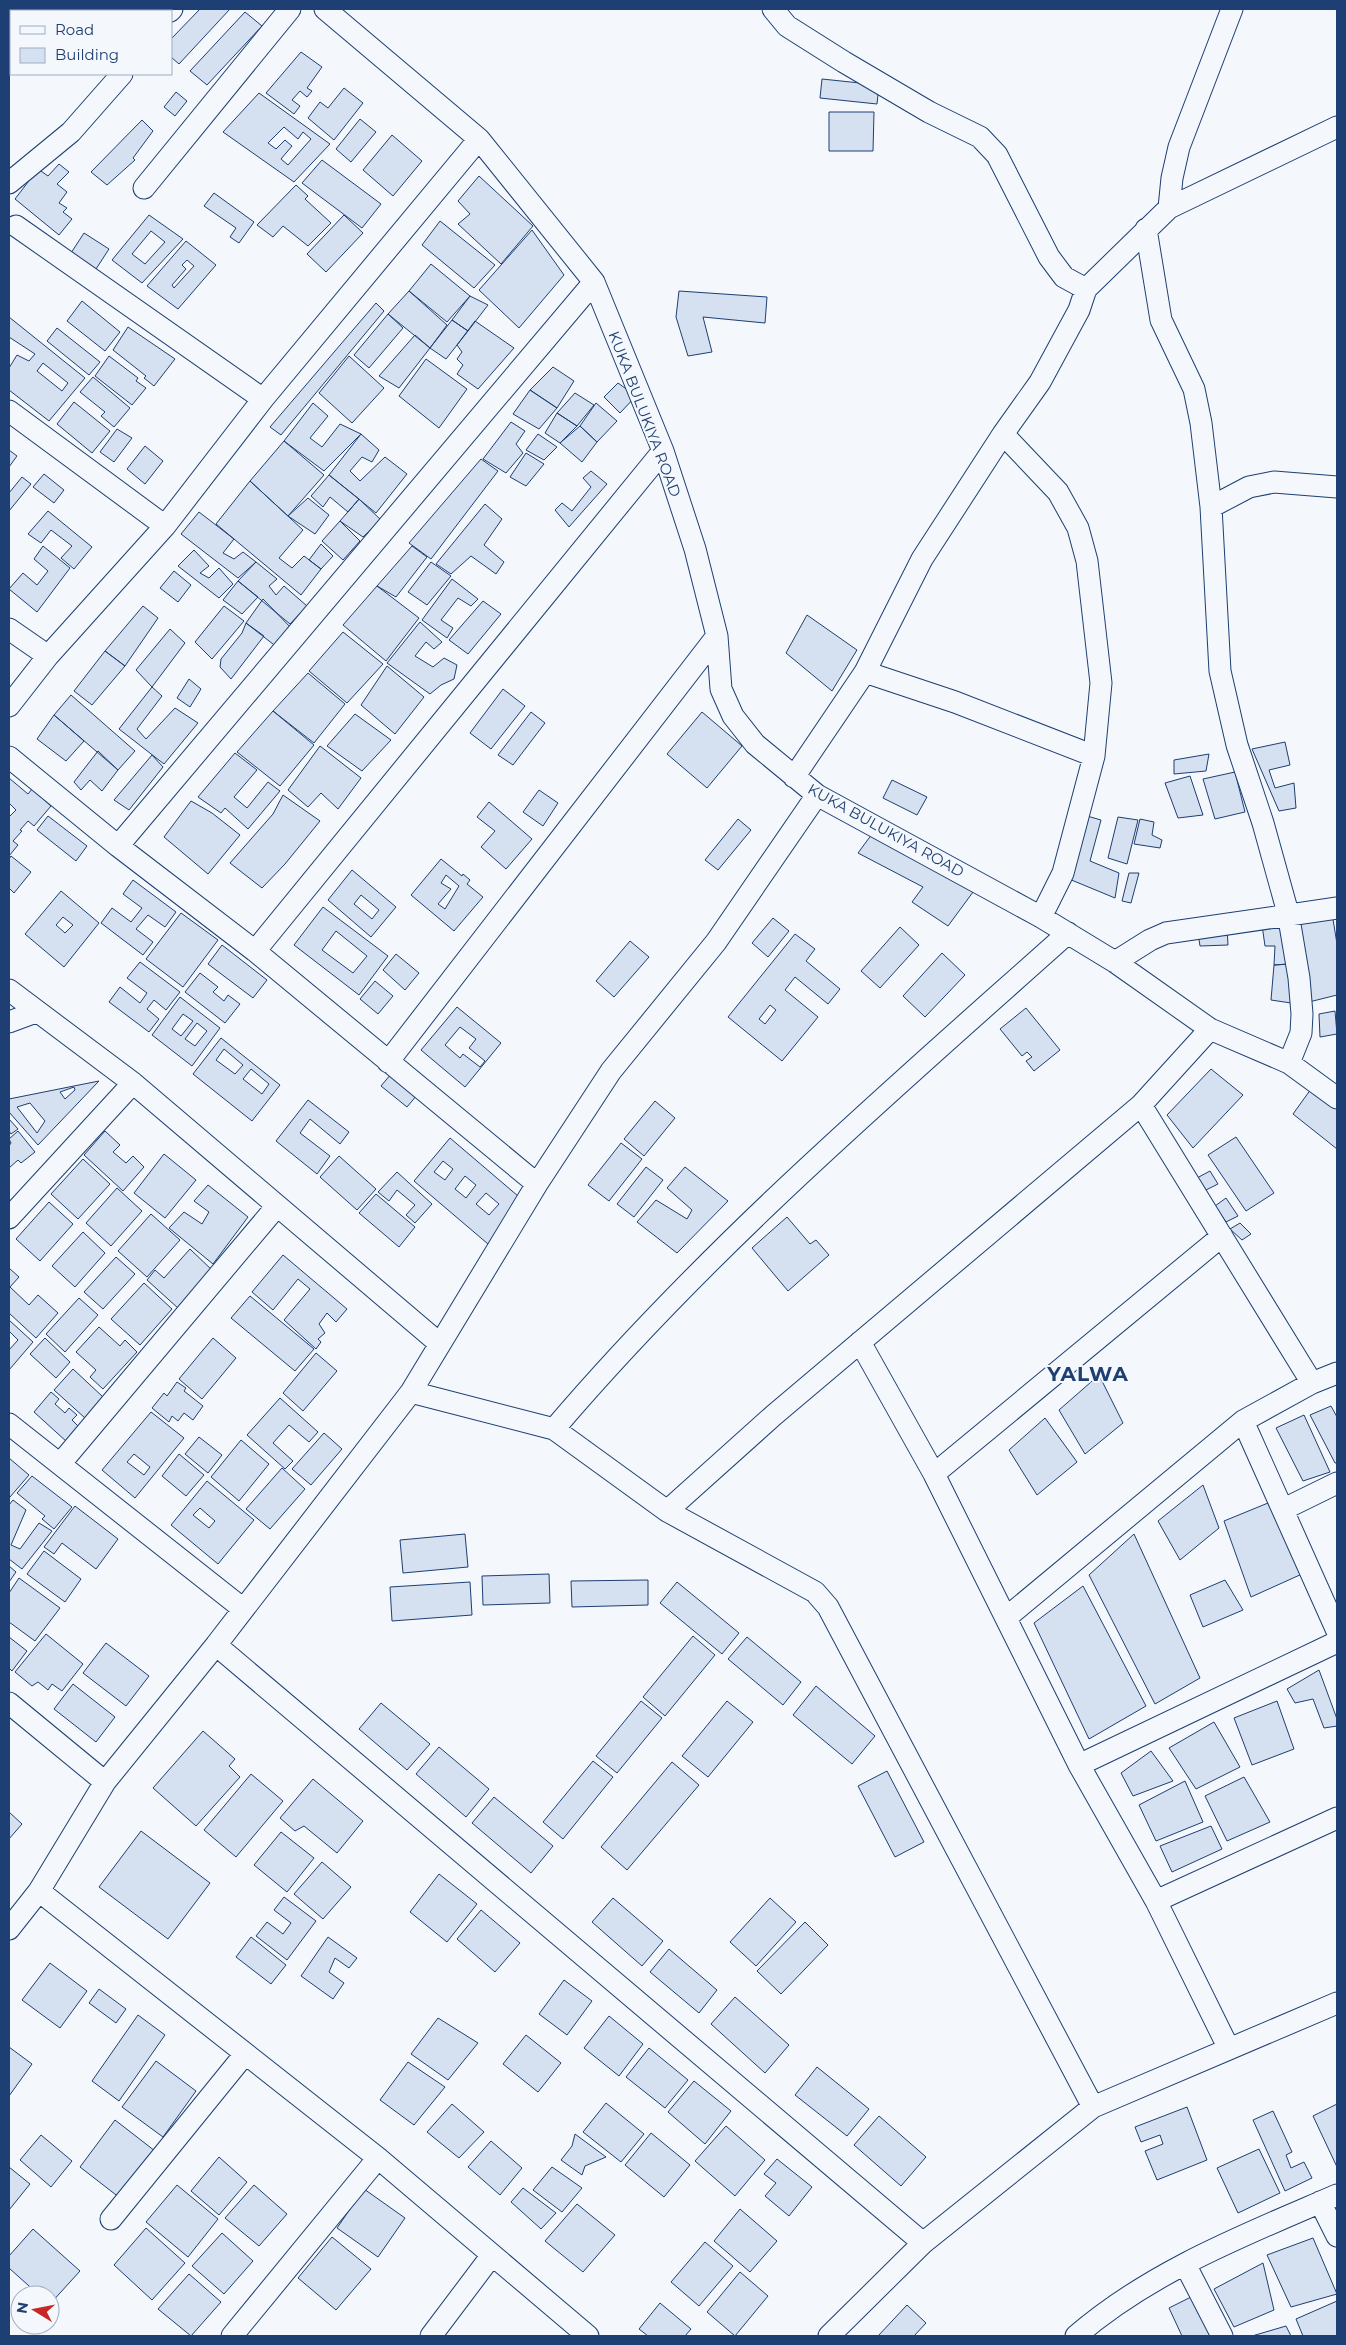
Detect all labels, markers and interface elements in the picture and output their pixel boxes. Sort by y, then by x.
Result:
legend [10,10,172,75]
text: Road [55,20,94,39]
text: Building [55,45,119,64]
street label: KUKA BULUKIYA ROAD [605,328,685,500]
street label: KUKA BULUKIYA ROAD [804,779,968,881]
district label: YALWA [1046,1362,1129,1386]
north arrow [10,2285,60,2335]
text: N [12,2301,32,2315]

